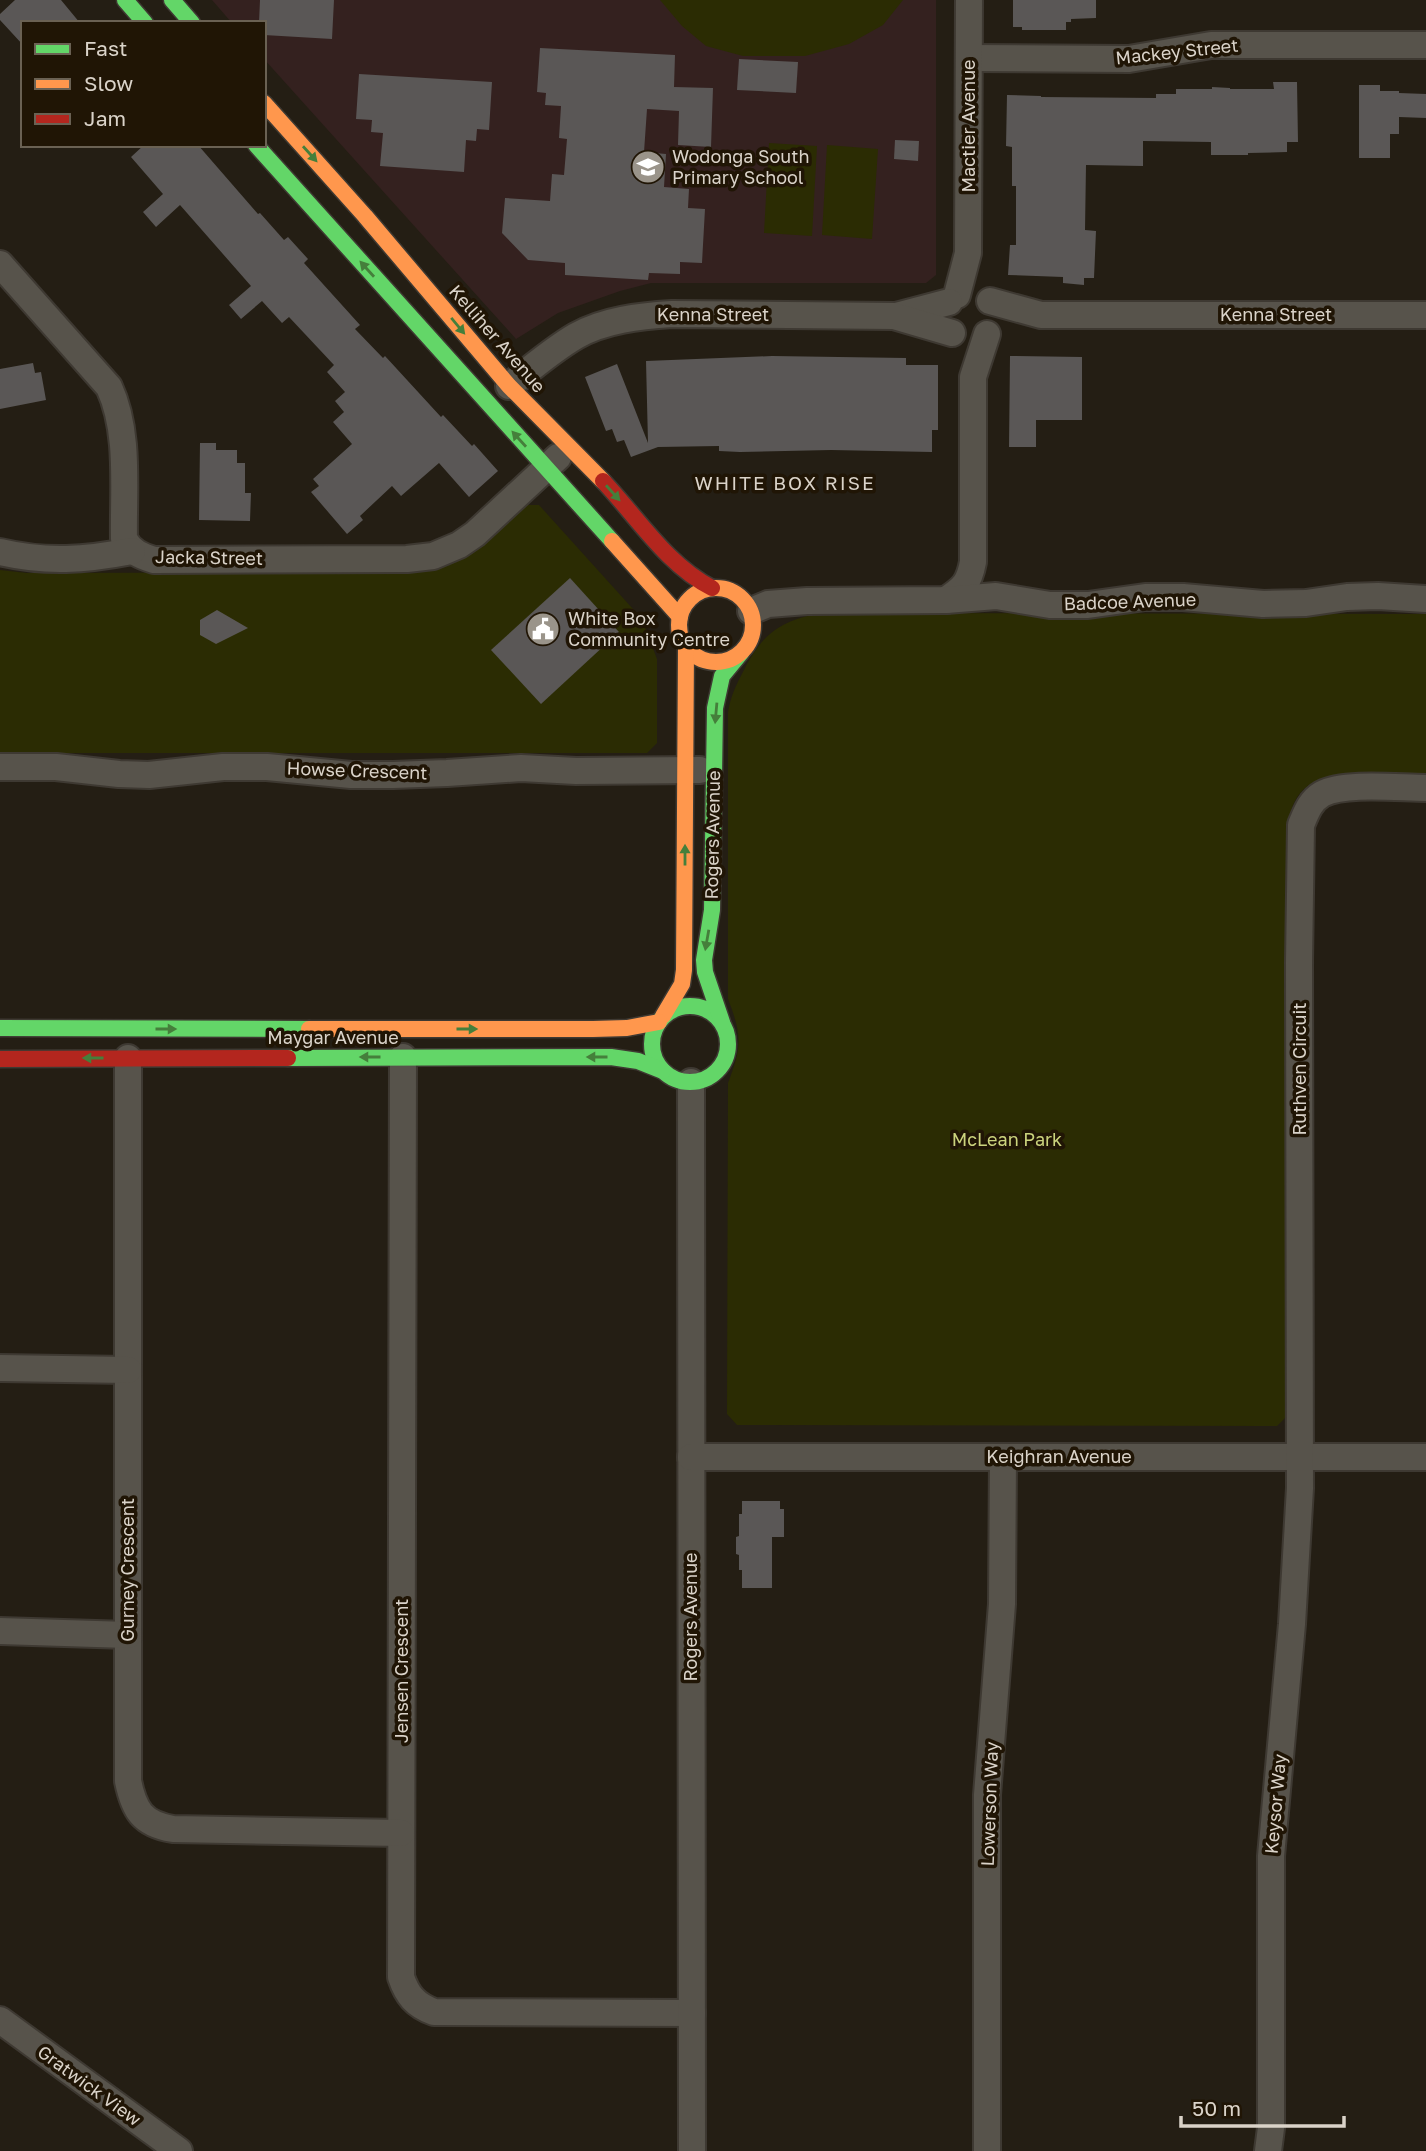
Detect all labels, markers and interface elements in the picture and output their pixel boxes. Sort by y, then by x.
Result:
legend [21,21,266,147]
street label: Mackey Street [1114,34,1239,68]
text: Fast [84,35,127,61]
street label: Mactier Avenue [957,60,979,192]
text: Slow [84,70,133,96]
text: Jam [84,105,126,131]
one-way arrow [302,145,318,163]
place label: Wodonga South Primary School [672,145,810,188]
school or university icon: Wodonga South Primary School [629,148,667,186]
one-way arrow [360,261,376,278]
street label: Kelliher Avenue [445,280,550,397]
street label: Kenna Street [657,303,769,325]
street label: Kenna Street [1220,303,1332,325]
one-way arrow [451,317,466,335]
one-way arrow [512,430,528,447]
district label: WHITE BOX RISE [694,471,876,494]
one-way arrow [605,484,621,502]
street label: Jacka Street [155,545,263,569]
street label: Badcoe Avenue [1063,588,1197,614]
place label: White Box Community Centre [568,607,730,650]
public building icon: White Box Community Centre [524,610,562,648]
one-way arrow [710,702,721,724]
street label: Howse Crescent [286,757,428,783]
street label: Rogers Avenue [700,770,724,900]
one-way arrow [679,844,691,866]
one-way arrow [701,929,712,951]
street label: Ruthven Circuit [1288,1002,1310,1136]
one-way arrow [155,1023,177,1035]
one-way arrow [456,1023,478,1035]
street label: Maygar Avenue [267,1026,399,1048]
one-way arrow [359,1051,381,1063]
one-way arrow [586,1051,608,1063]
one-way arrow [82,1052,104,1064]
park label: McLean Park [952,1128,1062,1150]
street label: Keighran Avenue [986,1445,1132,1467]
street label: Gurney Crescent [116,1498,138,1642]
street label: Rogers Avenue [679,1553,701,1681]
street label: Jensen Crescent [390,1599,412,1743]
street label: Lowerson Way [976,1741,1002,1867]
street label: Keysor Way [1260,1753,1290,1855]
street label: Gratwick View [34,2040,146,2130]
scale bar [1181,2084,1344,2128]
text: 50 m [1192,2095,1241,2121]

